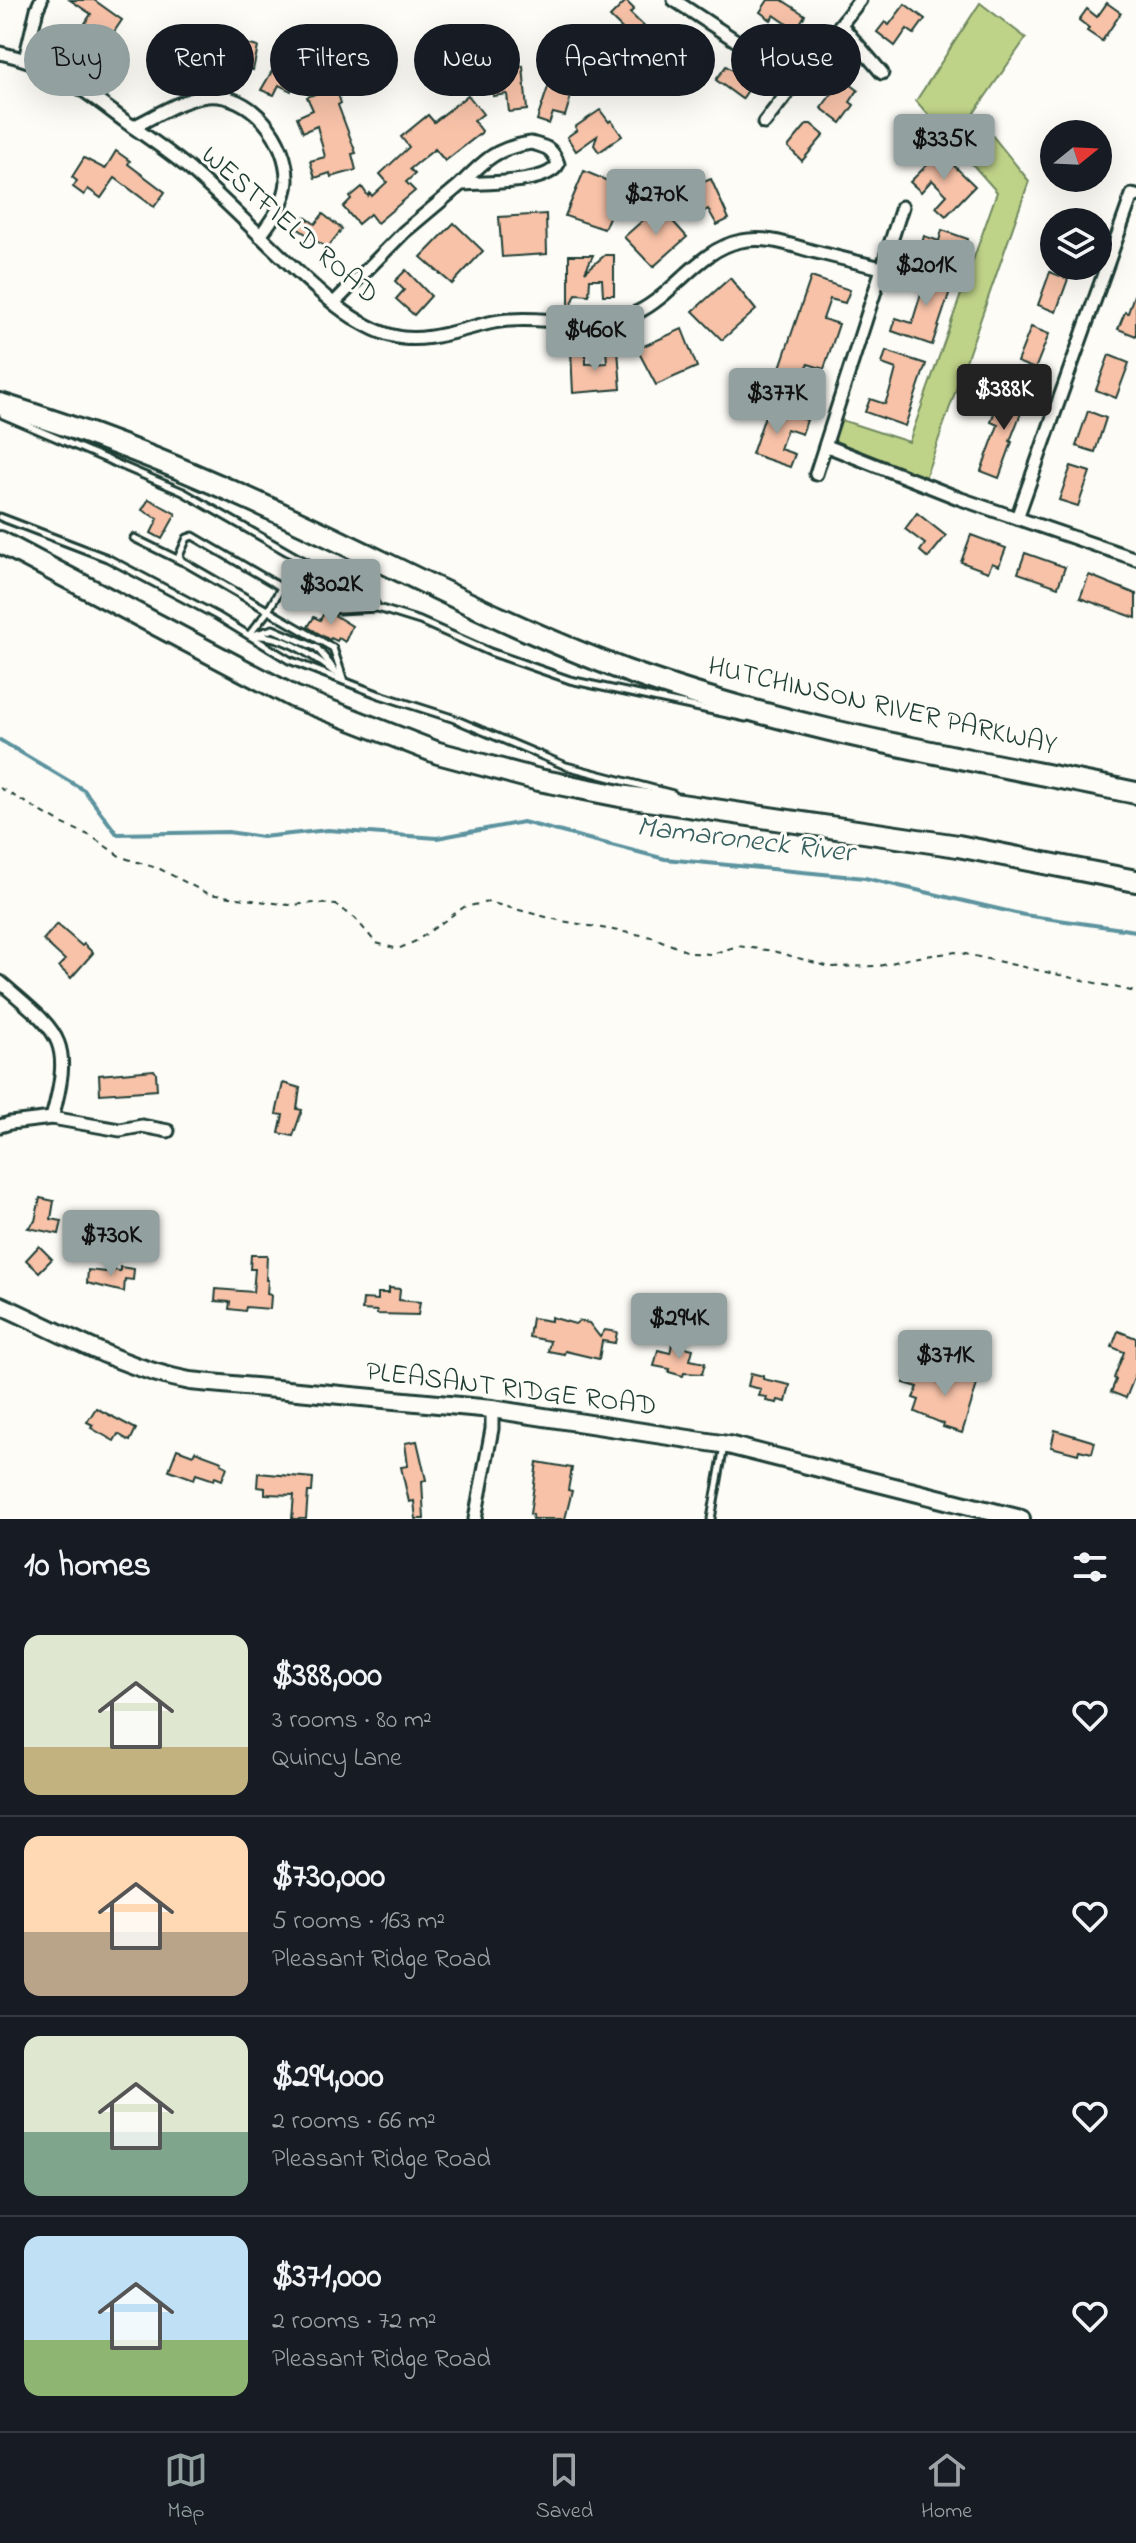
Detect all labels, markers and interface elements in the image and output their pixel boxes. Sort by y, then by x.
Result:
chip: Buy [24,24,130,96]
chip: Rent [146,24,254,96]
chip: Filters [270,24,398,96]
chip: New [414,24,520,96]
chip: Apartment [536,24,715,96]
chip: House [731,24,861,96]
pin: $335K [888,114,1000,182]
north arrow [1040,120,1112,192]
map controls [1040,120,1112,280]
text: $335K [912,121,976,159]
street label: WESTFIELD ROAD [191,137,387,315]
pin: $270K [600,169,712,237]
text: $270K [624,176,688,214]
button: layers [1040,208,1112,280]
pin: $201K [870,240,982,308]
text: $201K [896,247,956,285]
pin: $460K [539,305,651,373]
text: $460K [564,312,626,350]
pin: $388K [948,364,1060,432]
pin: $377K [721,368,833,436]
text: $388K [975,371,1033,409]
text: $377K [747,375,807,413]
pin: $302K [275,559,387,627]
text: $302K [299,566,363,604]
street label: HUTCHINSON RIVER PARKWAY [704,647,1061,767]
water label: Mamaroneck River [634,806,860,877]
pin: $730K [55,1210,167,1278]
text: $730K [80,1217,142,1255]
pin: $294K [623,1293,735,1361]
text: $294K [649,1300,709,1338]
pin: $371K [889,1330,1001,1398]
text: $371K [916,1337,974,1375]
street label: PLEASANT RIDGE ROAD [363,1352,659,1428]
text: 10 homes [24,1542,151,1592]
icon: filters [1068,1545,1112,1589]
text: $388,000 [272,1652,382,1702]
icon: home [88,1667,184,1763]
icon: heart [1068,1693,1112,1737]
text: 3 rooms · 80 m² [272,1702,432,1740]
text: Quincy Lane [272,1740,402,1778]
text: $730,000 [272,1853,385,1903]
icon: home [88,1868,184,1964]
icon: heart [1068,1894,1112,1938]
text: 5 rooms · 163 m² [272,1903,445,1941]
text: Pleasant Ridge Road [272,1941,491,1979]
text: $294,000 [272,2053,384,2103]
icon: home [88,2068,184,2164]
icon: heart [1068,2094,1112,2138]
text: 2 rooms · 66 m² [272,2103,436,2141]
text: Pleasant Ridge Road [272,2141,491,2179]
text: $371,000 [272,2253,381,2303]
icon: home [88,2268,184,2364]
icon: heart [1068,2294,1112,2338]
text: 2 rooms · 72 m² [272,2303,437,2341]
text: Pleasant Ridge Road [272,2341,491,2379]
tab: Map [164,2448,208,2528]
tab: Saved [536,2448,593,2528]
tab: Home [921,2448,972,2528]

